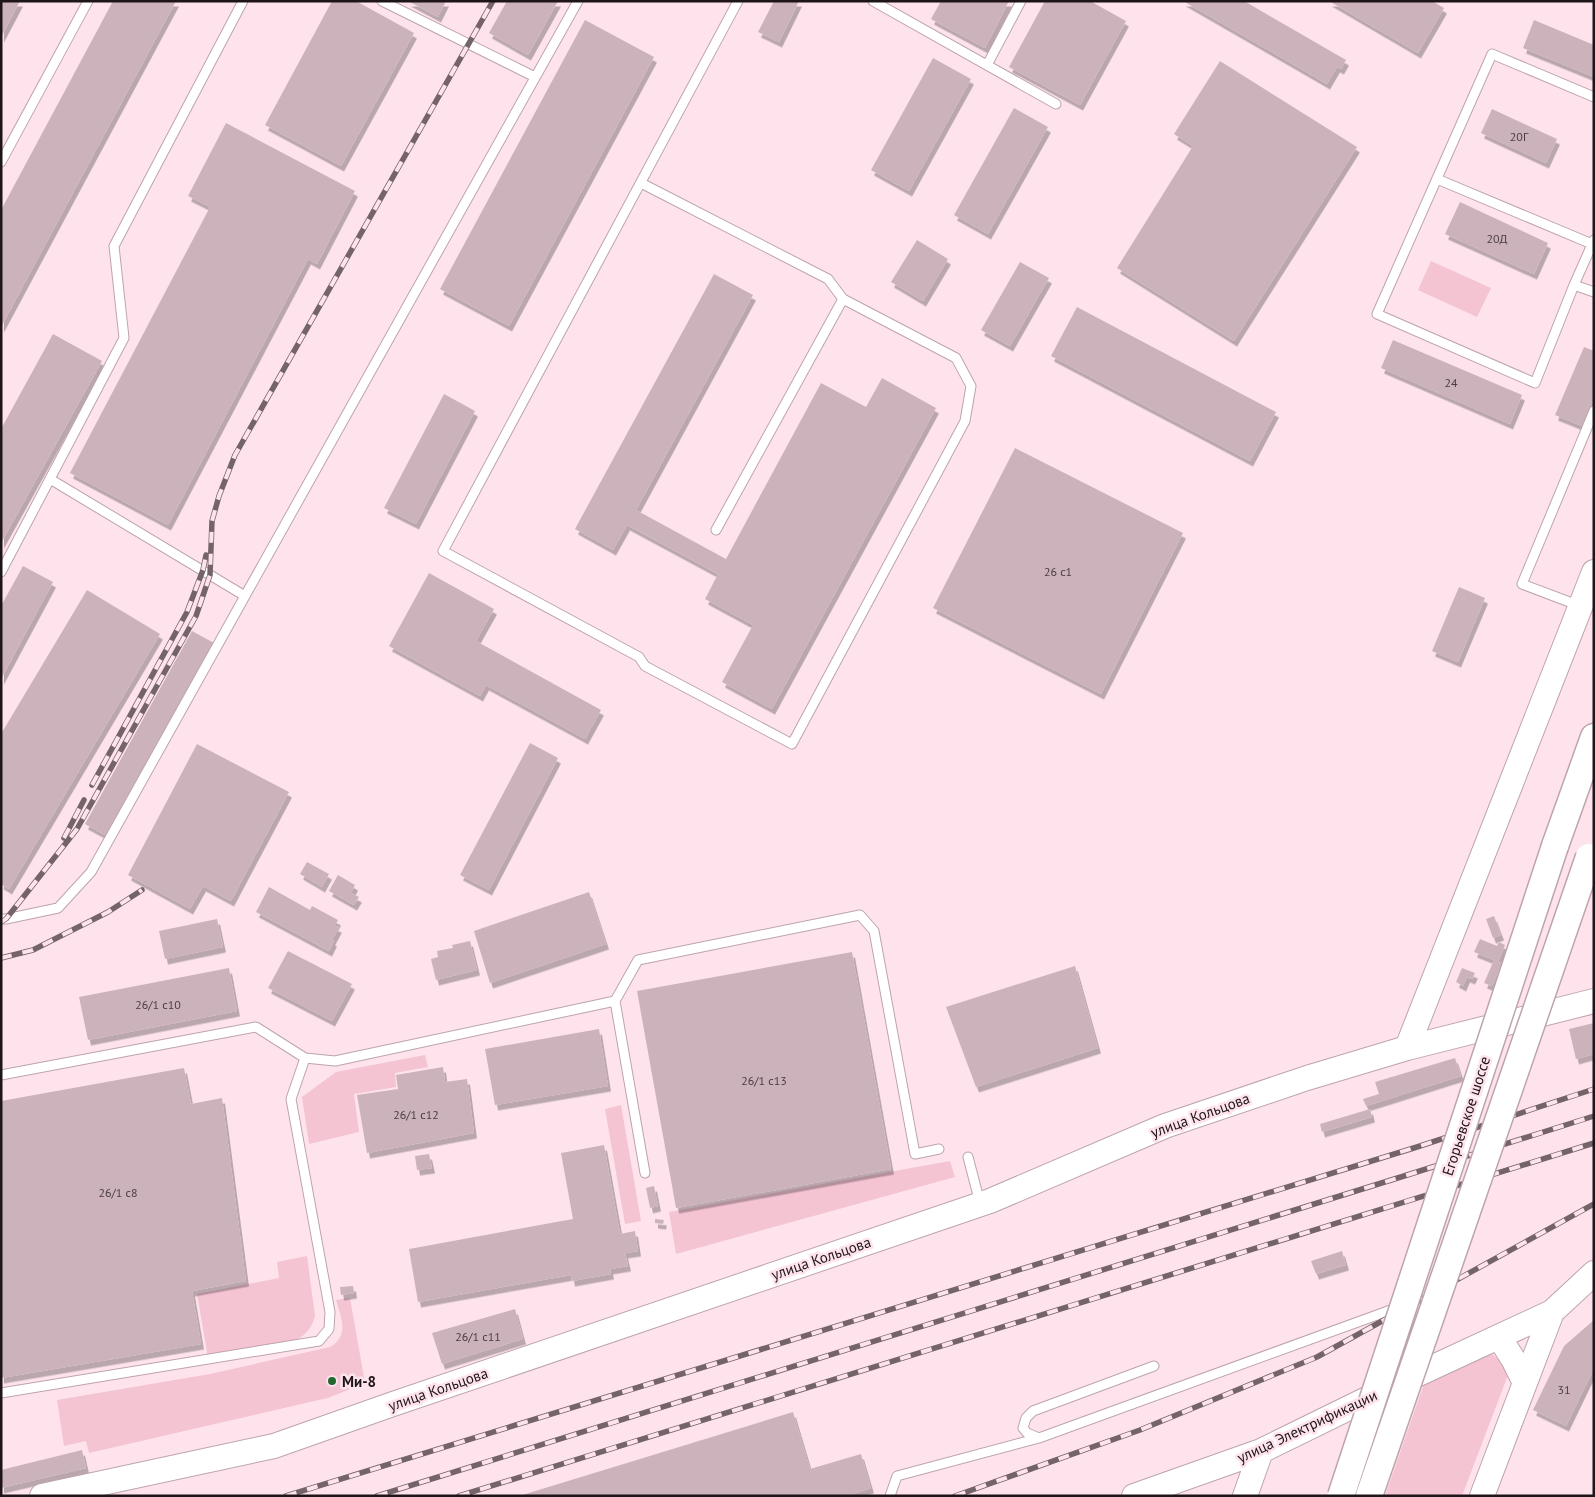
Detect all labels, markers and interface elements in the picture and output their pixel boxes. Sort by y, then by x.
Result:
house number: 20Г [1510,129,1529,144]
house number: 20Д [1486,231,1508,246]
house number: 24 [1444,375,1458,390]
house number: 26 с1 [1044,564,1072,579]
house number: 26/1 с10 [135,997,181,1012]
street label: Егорьевское шоссе [1438,1054,1494,1178]
house number: 26/1 с13 [741,1073,787,1088]
street label: улица Кольцова [1148,1088,1252,1142]
house number: 26/1 с12 [393,1107,439,1122]
house number: 26/1 с8 [98,1185,138,1200]
street label: улица Кольцова [769,1232,873,1284]
house number: 26/1 с11 [455,1329,501,1344]
street label: улица Кольцова [386,1363,490,1415]
place label: Ми-8 [342,1372,376,1391]
marker: Ми-8 [326,1375,338,1387]
house number: 31 [1557,1382,1571,1397]
street label: улица Электрификации [1234,1385,1380,1467]

